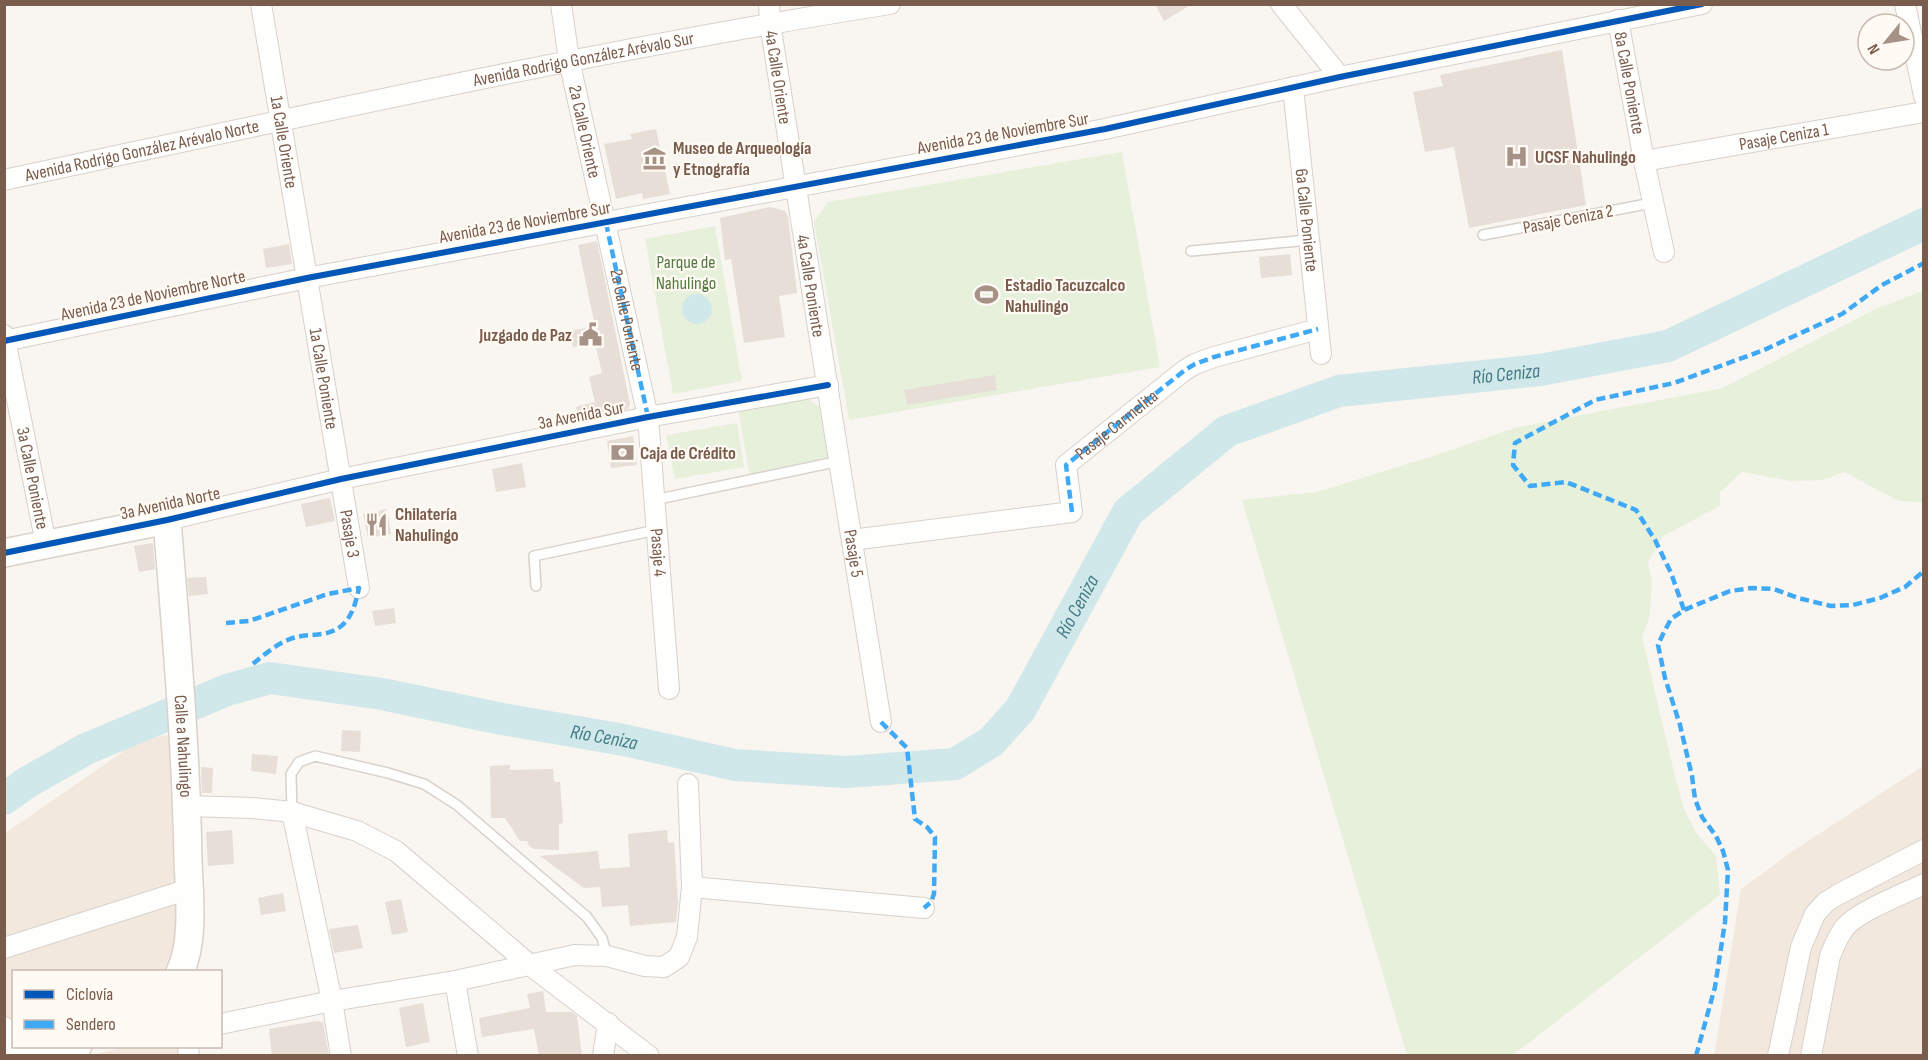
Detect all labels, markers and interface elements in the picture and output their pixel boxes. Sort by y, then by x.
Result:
north arrow [1856,12,1916,72]
street label: Avenida Rodrigo González Arévalo Sur [470,28,696,91]
street label: 4a Calle Oriente [760,29,795,126]
street label: 8a Calle Poniente [1609,30,1649,136]
text: N [1864,40,1885,57]
street label: 2a Calle Oriente [564,83,605,180]
street label: 1a Calle Oriente [266,94,302,190]
street label: Avenida 23 de Noviembre Sur [915,108,1090,159]
street label: Avenida Rodrigo González Arévalo Norte [22,116,261,186]
street label: Pasaje Ceniza 1 [1738,119,1831,155]
place label: Museo de Arqueología y Etnografía [673,138,811,180]
hospital icon: UCSF Nahulingo [1504,144,1530,170]
museum icon: Museo de Arqueología y Etnografía [642,145,668,171]
place label: UCSF Nahulingo [1535,147,1636,168]
street label: 6a Calle Poniente [1291,168,1322,273]
street label: Avenida 23 de Noviembre Sur [437,197,612,248]
street label: Pasaje Ceniza 2 [1521,200,1615,239]
street label: 4a Calle Poniente [792,233,829,339]
park label: Parque de Nahulingo [656,252,716,294]
street label: Avenida 23 de Noviembre Norte [58,266,247,326]
street label: 2a Calle Poniente [605,267,648,373]
place label: Estadio Tacuzcalco Nahulingo [1005,275,1125,317]
sports icon: Estadio Tacuzcalco Nahulingo [974,282,1000,308]
public building icon: Juzgado de Paz [577,322,603,348]
place label: Juzgado de Paz [478,325,572,346]
street label: 1a Calle Poniente [305,327,342,431]
water label: Río Ceniza [1471,359,1541,390]
street label: Pasaje Carmelita [1071,386,1162,464]
street label: 3a Avenida Sur [536,397,626,434]
street label: 3a Calle Poniente [12,425,53,531]
bank icon: Caja de Crédito [609,440,635,466]
place label: Caja de Crédito [640,443,736,464]
street label: 3a Avenida Norte [118,483,222,524]
place label: Chilatería Nahulingo [395,504,459,546]
street label: Pasaje 3 [335,508,364,559]
restaurant icon: Chilatería Nahulingo [364,511,390,537]
street label: Pasaje 4 [646,527,670,578]
street label: Pasaje 5 [839,528,868,579]
water label: Río Ceniza [1051,571,1104,642]
street label: Calle a Nahulingo [170,694,196,798]
water label: Río Ceniza [568,720,640,756]
legend [12,970,222,1048]
text: Ciclovía [66,984,113,1005]
text: Sendero [66,1014,116,1035]

